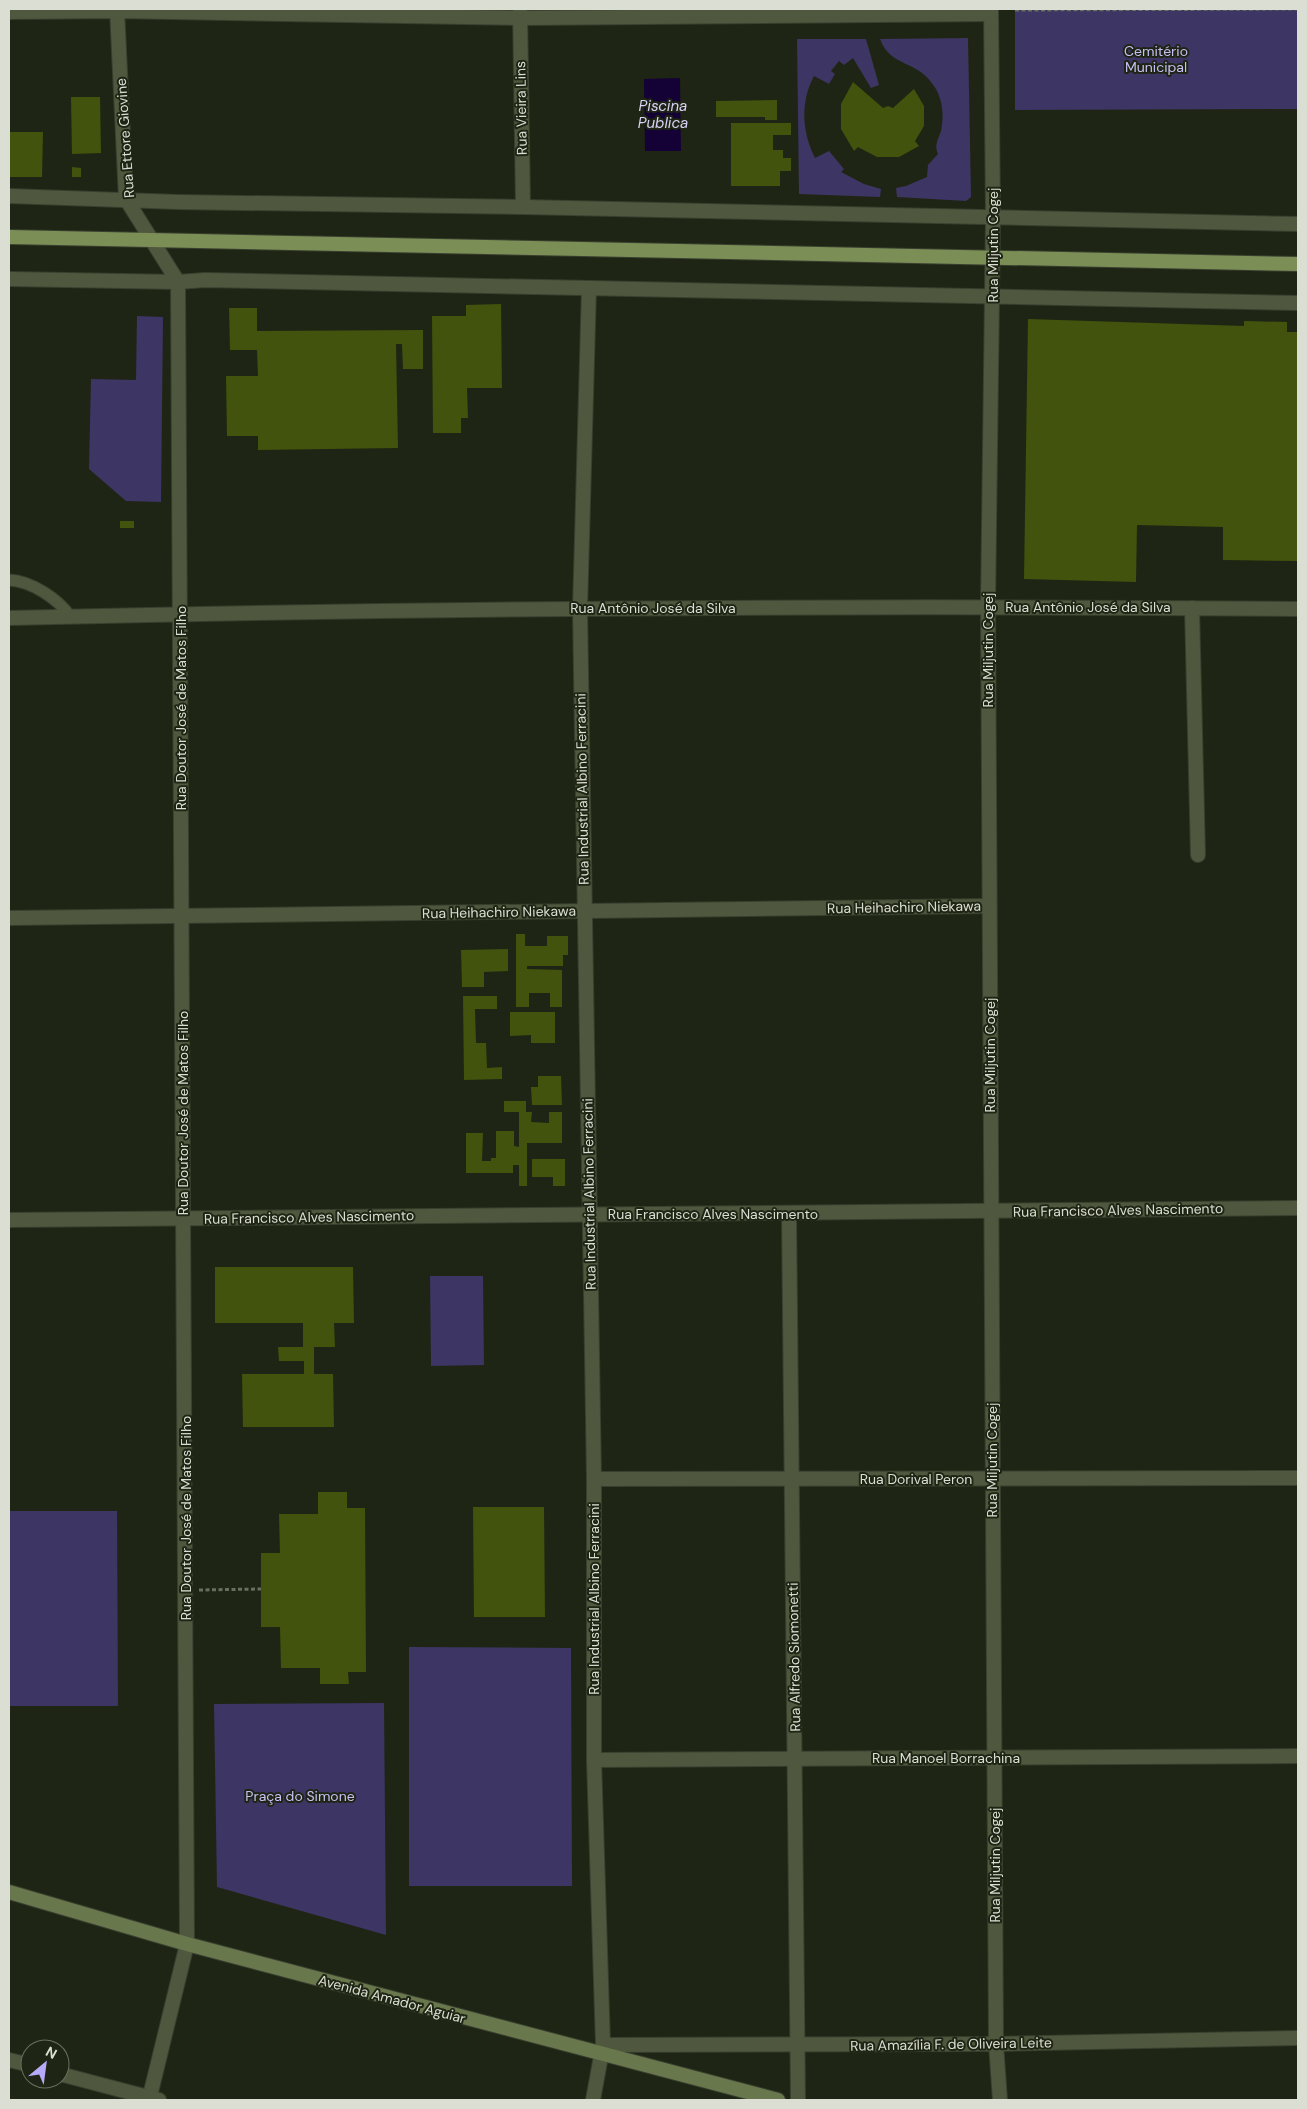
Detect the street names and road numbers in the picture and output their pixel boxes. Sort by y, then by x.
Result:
street label: Rua Vieira Lins [511,61,531,155]
street label: Rua Ettore Giovine [112,78,138,198]
street label: Rua Miljutin Cogej [984,188,1002,302]
street label: Rua Miljutin Cogej [979,593,997,707]
street label: Rua Antônio José da Silva [1005,598,1171,616]
street label: Rua Antônio José da Silva [570,599,736,617]
street label: Rua Doutor José de Matos Filho [172,606,190,810]
street label: Rua Industrial Albino Ferracini [571,693,593,885]
street label: Rua Heihachiro Niekawa [827,897,981,917]
street label: Rua Heihachiro Niekawa [422,902,576,922]
street label: Rua Miljutin Cogej [981,998,999,1112]
street label: Rua Doutor José de Matos Filho [174,1011,192,1215]
street label: Rua Industrial Albino Ferracini [578,1098,600,1290]
street label: Rua Francisco Alves Nascimento [1013,1199,1223,1221]
street label: Rua Francisco Alves Nascimento [608,1205,818,1223]
street label: Rua Francisco Alves Nascimento [204,1206,414,1228]
street label: Rua Miljutin Cogej [983,1403,1001,1517]
street label: Rua Doutor José de Matos Filho [177,1416,195,1620]
street label: Rua Dorival Peron [860,1470,972,1488]
street label: Rua Industrial Albino Ferracini [585,1503,603,1695]
street label: Rua Alfredo Siomonetti [784,1582,804,1732]
street label: Rua Manoel Borrachina [872,1749,1020,1767]
street label: Rua Miljutin Cogej [986,1808,1004,1922]
street label: Avenida Amador Aguiar [316,1971,468,2027]
street label: Rua Amazília F. de Oliveira Leite [850,2033,1052,2055]

